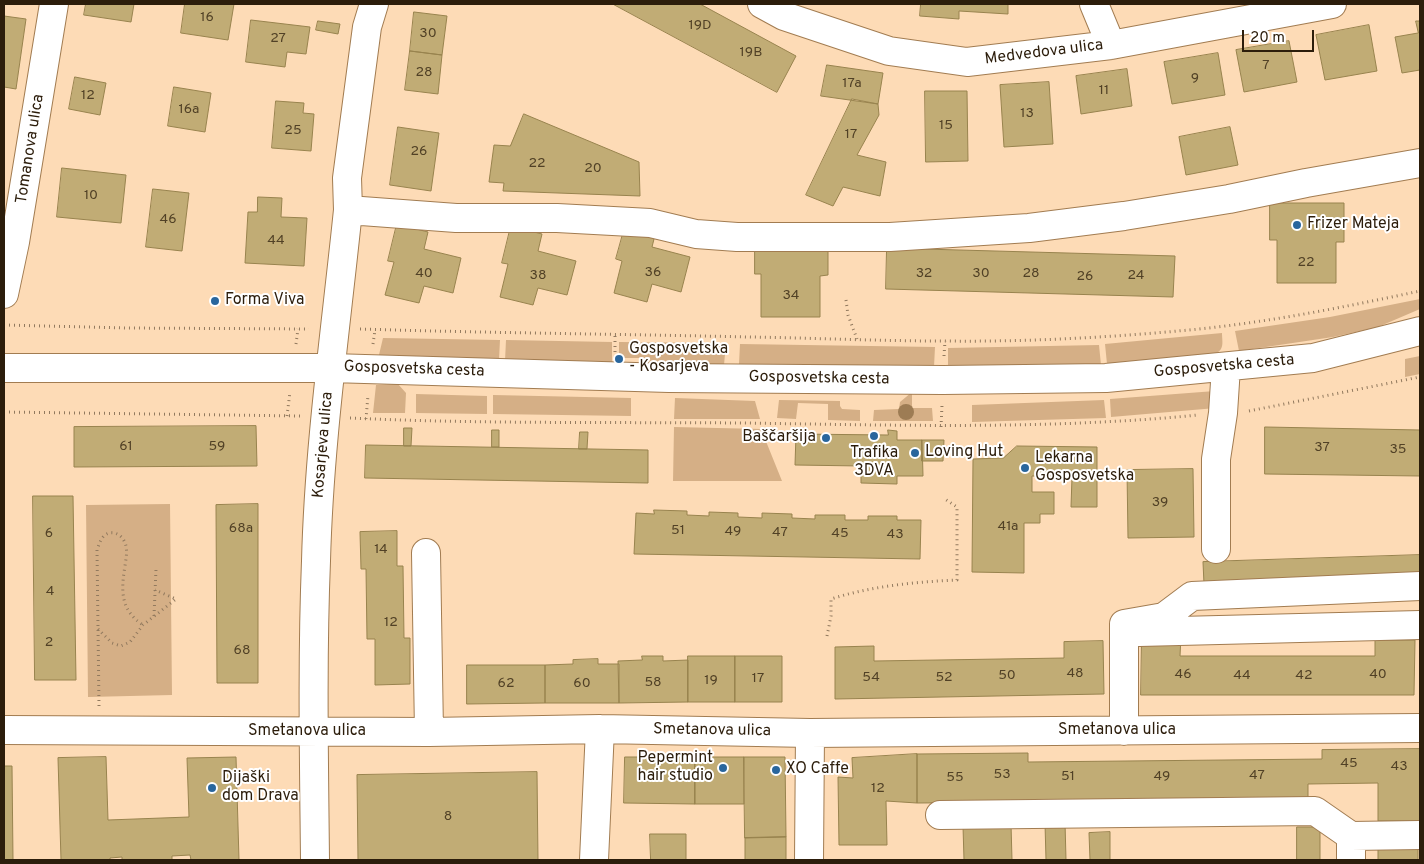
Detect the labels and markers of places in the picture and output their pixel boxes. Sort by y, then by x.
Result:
place label: Frizer Mateja [1307,215,1399,235]
marker: Frizer Mateja [1291,219,1303,231]
place label: Forma Viva [225,291,304,311]
marker: Forma Viva [209,295,221,307]
place label: Gosposvetska - Kosarjeva [629,340,728,378]
marker: Gosposvetska - Kosarjeva [613,353,625,365]
place label: Baščaršija [742,428,816,448]
marker: Trafika 3DVA [868,430,880,442]
marker: Baščaršija [820,432,832,444]
place label: Loving Hut [925,443,1003,463]
place label: Trafika 3DVA [850,444,898,482]
marker: Loving Hut [909,447,921,459]
place label: Lekarna Gosposvetska [1035,449,1134,487]
marker: Lekarna Gosposvetska [1019,462,1031,474]
place label: Pepermint hair studio [637,749,713,787]
place label: XO Caffe [786,760,849,780]
marker: Pepermint hair studio [717,762,729,774]
marker: XO Caffe [770,764,782,776]
place label: Dijaški dom Drava [222,769,299,807]
marker: Dijaški dom Drava [206,782,218,794]

